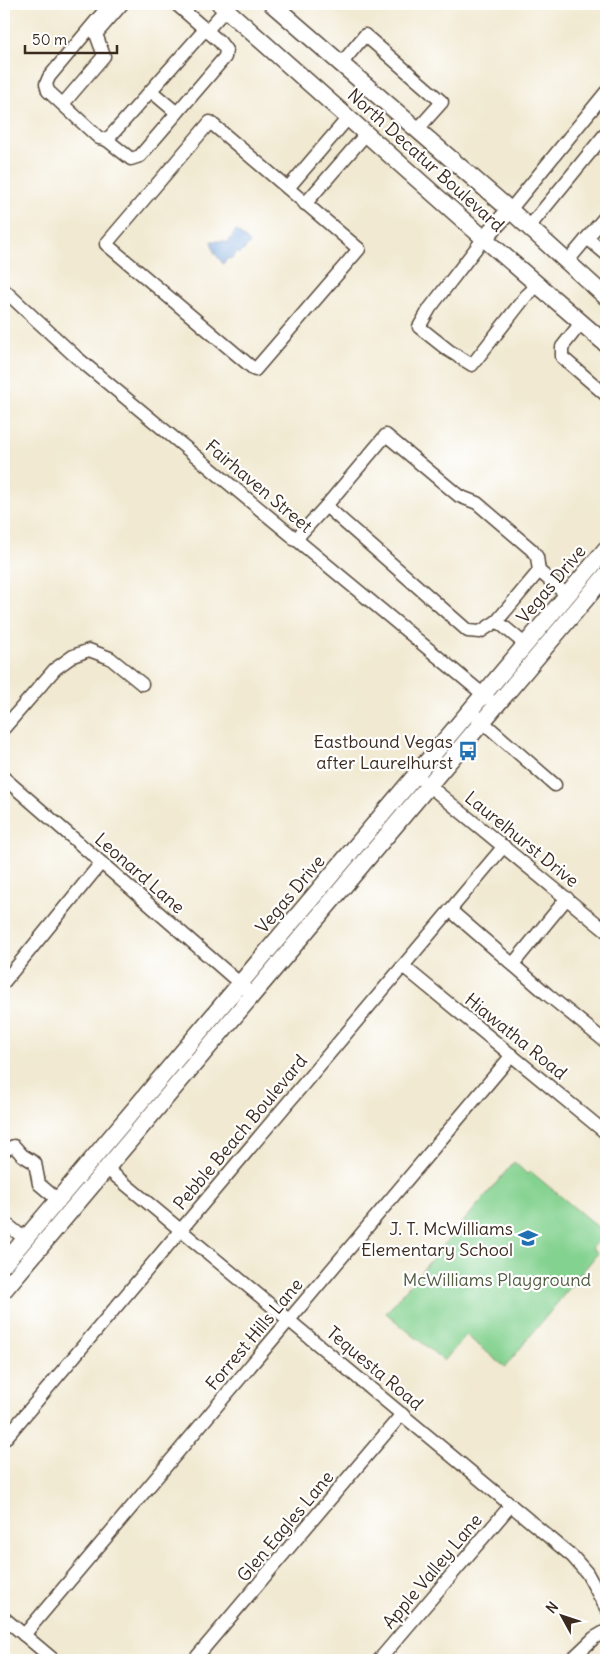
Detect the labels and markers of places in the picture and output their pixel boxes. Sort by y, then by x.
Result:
place label: Eastbound Vegas after Laurelhurst [314,730,453,774]
bus stop icon: Eastbound Vegas after Laurelhurst [457,740,479,762]
place label: J. T. McWilliams Elementary School [361,1217,513,1261]
school or university icon: J. T. McWilliams Elementary School [517,1227,539,1249]

